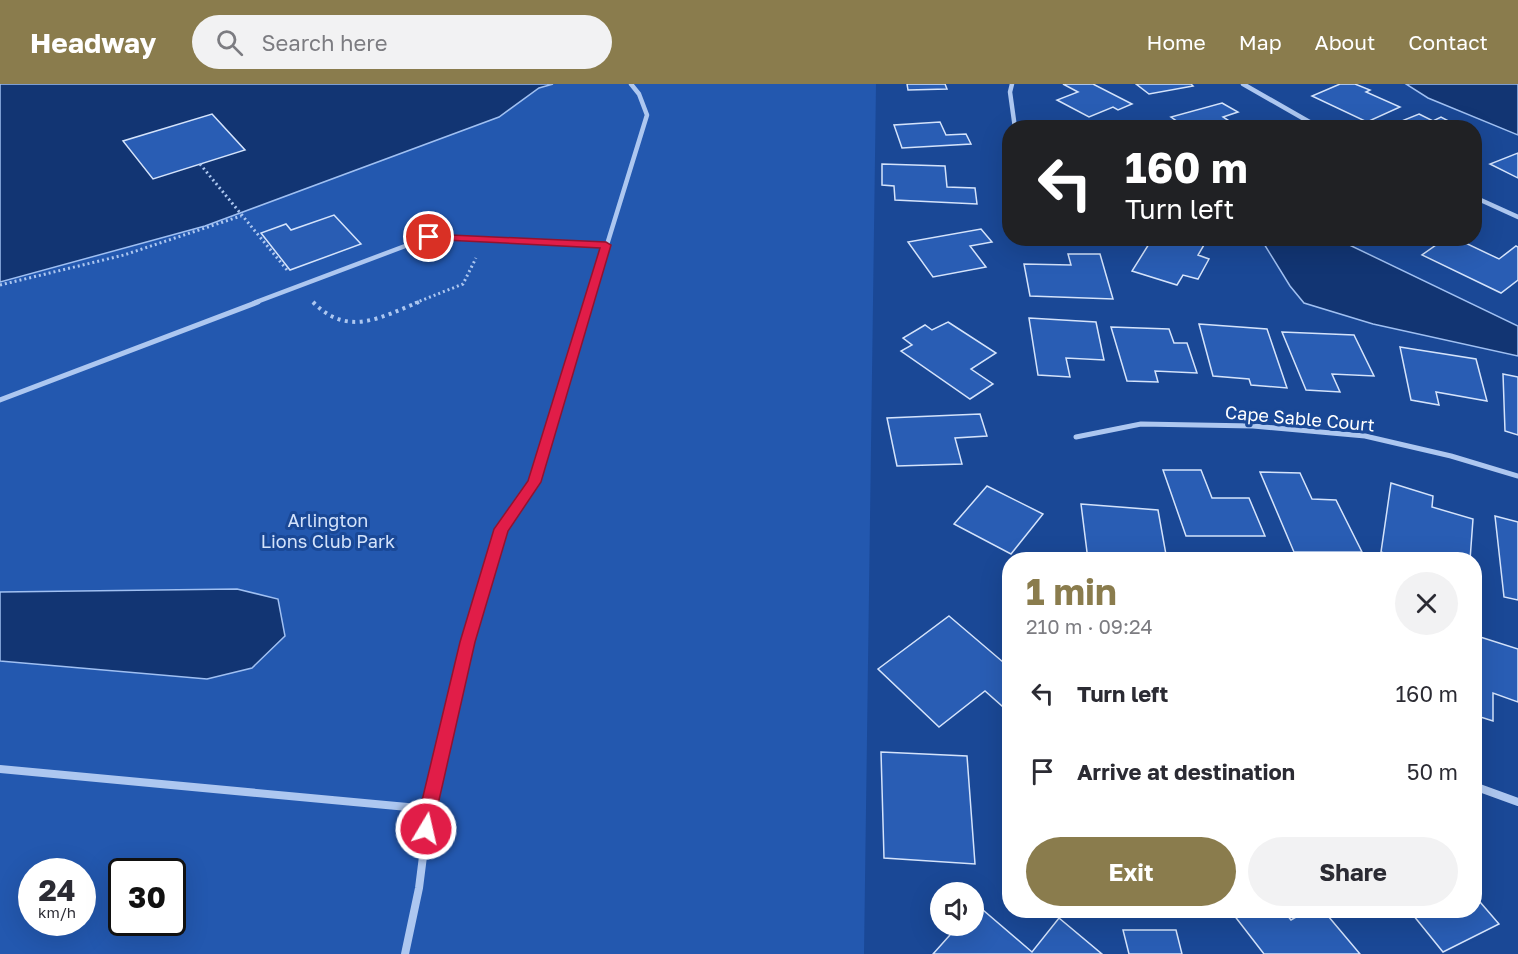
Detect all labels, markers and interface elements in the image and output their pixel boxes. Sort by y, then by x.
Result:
search box [192,15,612,69]
text: Headway [30,26,156,59]
icon: search [213,26,246,59]
text: Search here [261,29,387,56]
text: Home [1146,29,1206,55]
text: Map [1239,29,1282,55]
text: About [1315,29,1375,55]
text: Contact [1408,29,1488,55]
text: 160 m [1125,142,1248,192]
icon: left [1026,144,1104,222]
text: Turn left [1125,193,1234,225]
pin [403,211,454,262]
icon: arrive [412,220,445,253]
street label: Cape Sable Court [1224,400,1376,436]
park label: Arlington Lions Club Park [261,509,395,552]
text: 1 min [1026,570,1117,613]
button: close [1395,572,1458,635]
text: 210 m · 09:24 [1026,614,1153,638]
icon: left [1026,677,1059,710]
text: Turn left [1077,680,1168,707]
text: 160 m [1395,680,1458,707]
icon: arrive [1026,755,1059,788]
text: Arrive at destination [1077,758,1295,785]
text: 50 m [1407,758,1458,785]
position arrow [394,797,458,861]
button: Exit [1026,837,1236,906]
button: Share [1248,837,1458,906]
speed limit sign: 30 [108,858,186,936]
text: 24 [38,872,76,908]
map controls [930,882,984,936]
button: sound [930,882,984,936]
text: km/h [38,903,76,921]

